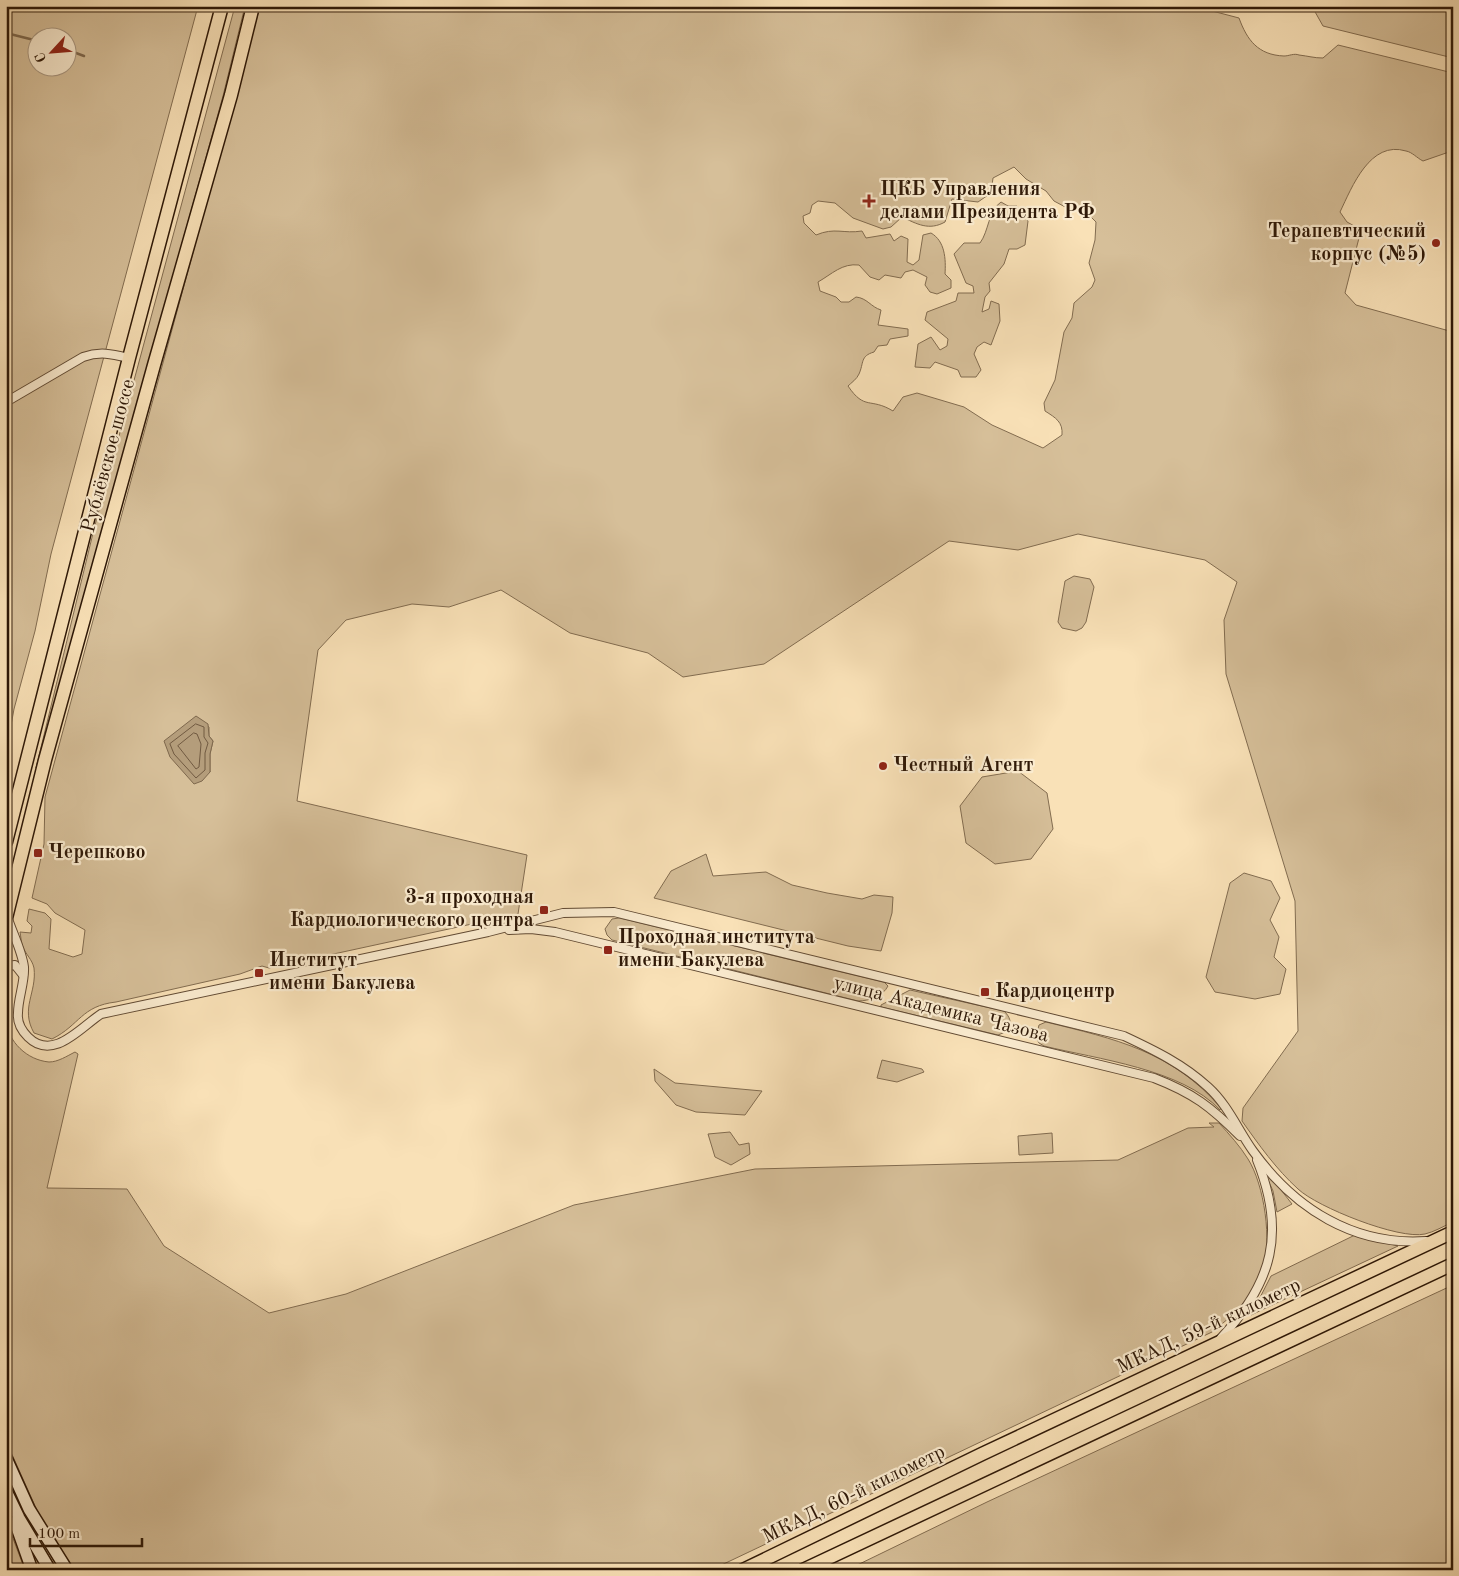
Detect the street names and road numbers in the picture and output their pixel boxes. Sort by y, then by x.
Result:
street label: Рублёвское шоссе [79,377,139,535]
street label: улица Академика Чазова [831,974,1051,1047]
street label: МКАД, 59-й километр [1114,1276,1304,1378]
street label: МКАД, 60-й километр [760,1442,948,1548]

